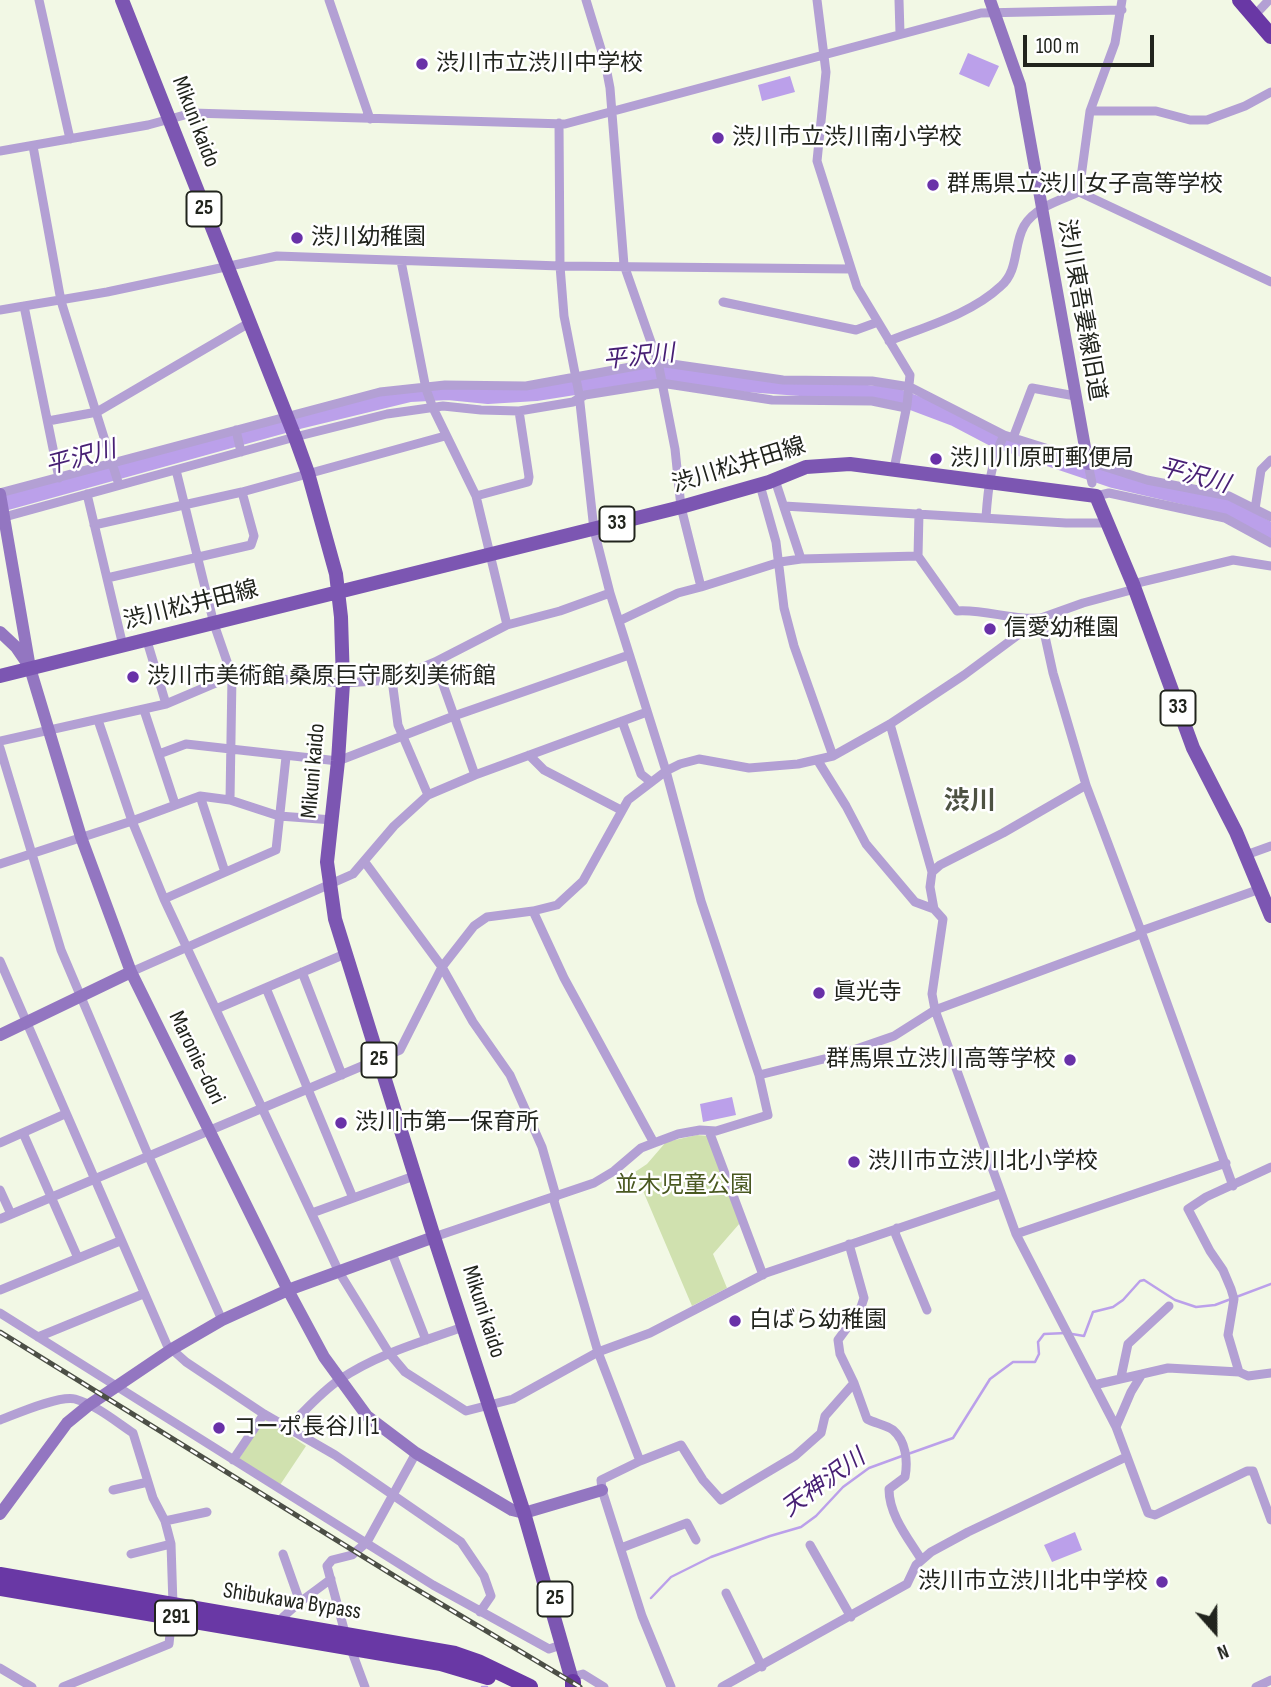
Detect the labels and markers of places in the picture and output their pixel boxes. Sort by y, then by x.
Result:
place label: 渋川市立渋川中学校 [436,50,643,78]
marker: 渋川市立渋川中学校 [414,56,430,72]
place label: 渋川市立渋川南小学校 [732,124,962,152]
marker: 渋川市立渋川南小学校 [710,130,726,146]
place label: 群馬県立渋川女子高等学校 [947,171,1223,199]
marker: 群馬県立渋川女子高等学校 [925,177,941,193]
place label: 渋川幼稚園 [311,224,426,252]
marker: 渋川幼稚園 [289,230,305,246]
place label: 渋川川原町郵便局 [950,445,1134,473]
marker: 渋川川原町郵便局 [928,451,944,467]
place label: 信愛幼稚園 [1004,615,1119,643]
marker: 信愛幼稚園 [982,621,998,637]
place label: 渋川市美術館 桑原巨守彫刻美術館 [147,663,496,691]
marker: 渋川市美術館 桑原巨守彫刻美術館 [125,669,141,685]
place label: 眞光寺 [833,979,902,1007]
marker: 眞光寺 [811,985,827,1001]
place label: 群馬県立渋川高等学校 [826,1046,1056,1074]
marker: 群馬県立渋川高等学校 [1062,1052,1078,1068]
place label: 渋川市第一保育所 [355,1109,539,1137]
marker: 渋川市第一保育所 [333,1115,349,1131]
place label: 渋川市立渋川北小学校 [868,1148,1098,1176]
marker: 渋川市立渋川北小学校 [846,1154,862,1170]
place label: 白ばら幼稚園 [749,1307,887,1335]
marker: 白ばら幼稚園 [727,1313,743,1329]
place label: コーポ長谷川1 [233,1414,379,1442]
marker: コーポ長谷川1 [211,1420,227,1436]
place label: 渋川市立渋川北中学校 [918,1568,1148,1596]
marker: 渋川市立渋川北中学校 [1154,1574,1170,1590]

